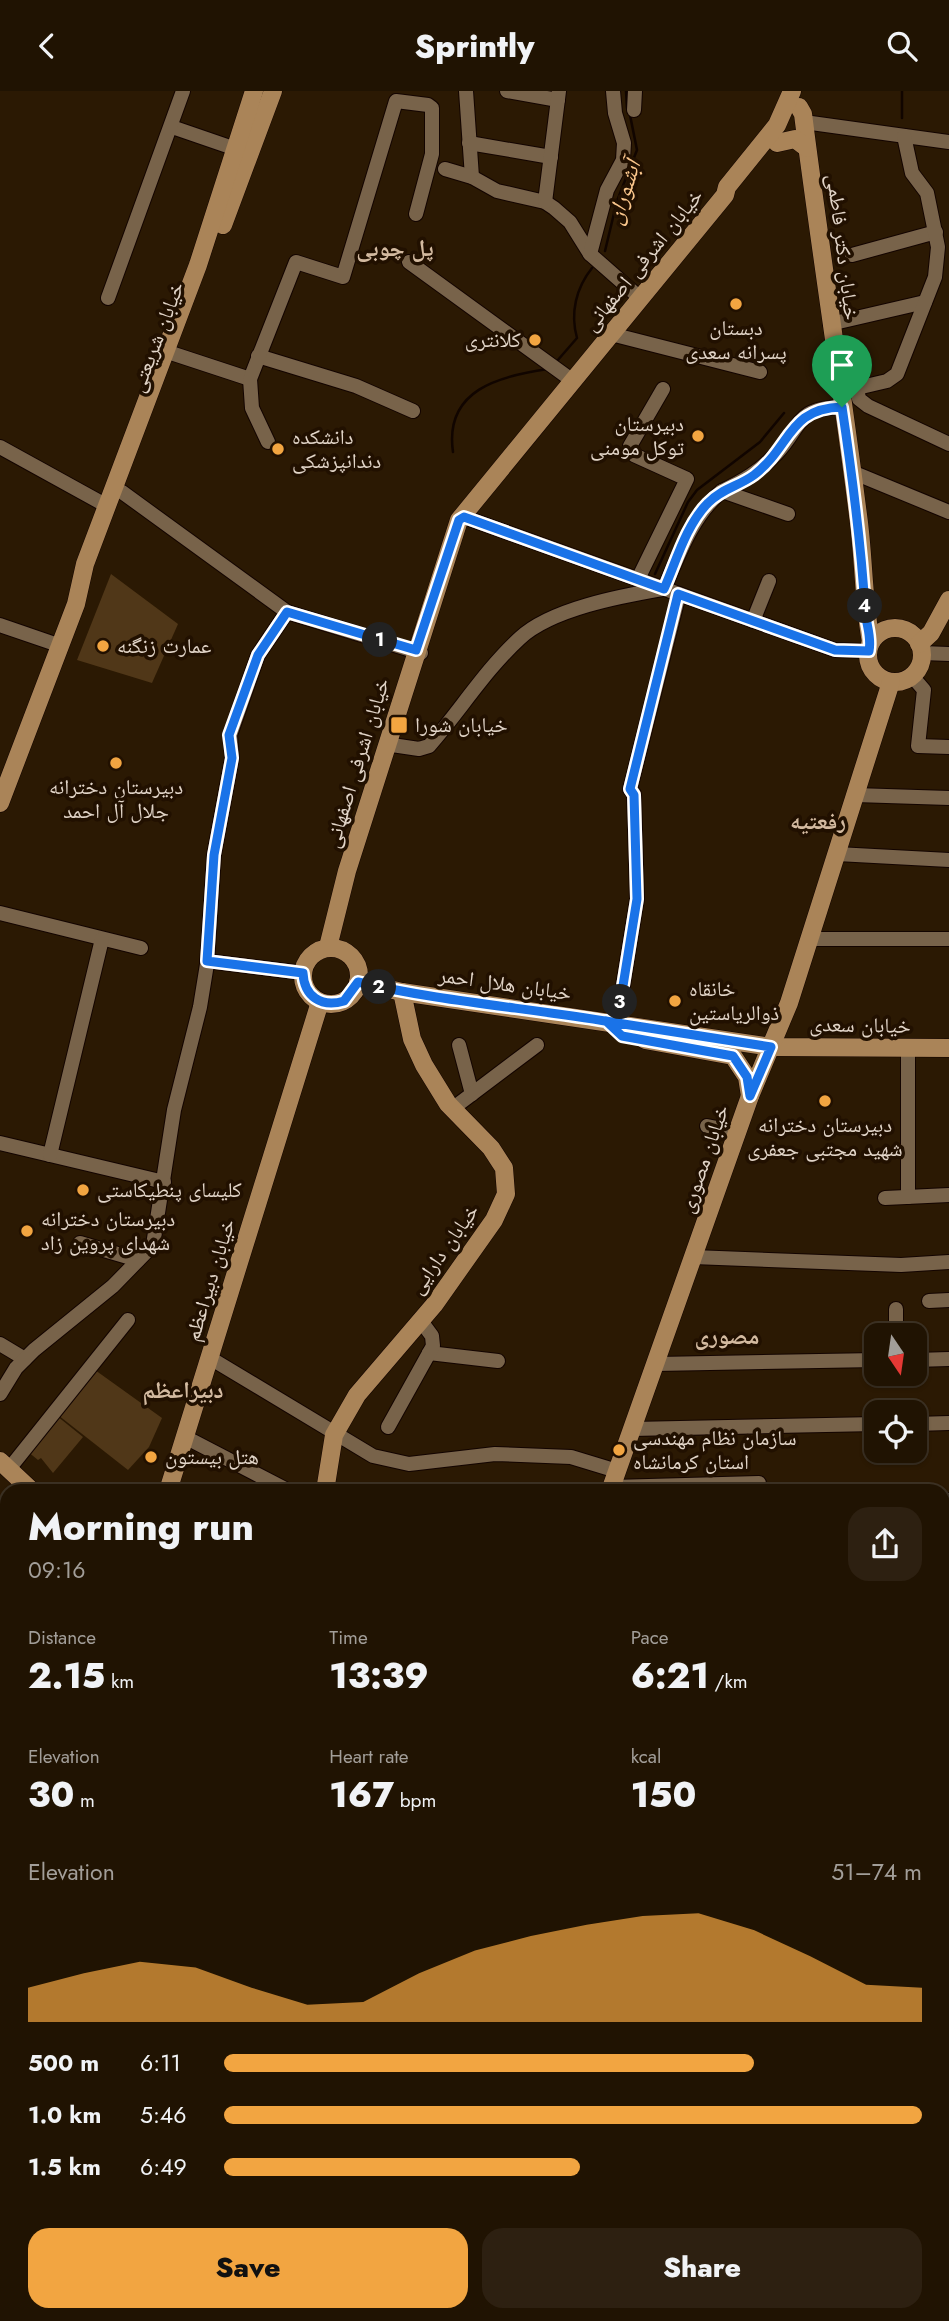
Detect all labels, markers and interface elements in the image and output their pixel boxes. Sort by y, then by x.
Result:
text: Sprintly [414,23,535,69]
icon: back [28,27,66,65]
icon: search [883,27,921,65]
water label: آبشوران [597,151,651,228]
street label: خیابان دکتر فاطمی [819,172,867,322]
street label: خیابان اشرفی اصفهانی [576,182,710,338]
district label: پل چوبی [356,231,434,265]
street label: خیابان شریعتی [122,277,192,397]
marker: دبستان پسرانه سعدی [728,296,744,312]
place label: دبستان پسرانه سعدی [685,313,787,367]
place label: کلانتری [465,325,521,355]
marker: کلانتری [527,332,543,348]
pin [812,335,872,407]
icon: arrive [823,346,861,384]
place label: دبیرستان توکل مومنی [590,409,684,463]
place label: دانشکده دندانپزشکی [292,422,381,476]
marker: دبیرستان توکل مومنی [690,428,706,444]
marker: دانشکده دندانپزشکی [270,441,286,457]
pin: 4 [848,589,882,623]
text: 4 [858,592,871,619]
pin: 1 [362,623,398,657]
text: 1 [375,626,384,653]
place label: عمارت زنگنه [117,631,212,661]
marker: عمارت زنگنه [95,638,111,654]
street label: خیابان اشرفی اصفهانی [317,674,397,852]
place label: خیابان شورا [415,710,508,740]
marker: خیابان شورا [389,715,409,735]
marker: دبیرستان دخترانه جلال آل احمد [108,755,124,771]
place label: دبیرستان دخترانه جلال آل احمد [49,772,183,826]
district label: رفعتیه [790,804,846,838]
street label: خیابان هلال احمر [436,960,573,1008]
pin: 2 [362,969,396,1005]
text: 2 [372,973,385,1000]
place label: خانقاه ذوالریاستین [689,974,779,1028]
pin: 3 [602,985,638,1019]
text: 3 [614,988,625,1015]
marker: خانقاه ذوالریاستین [667,993,683,1009]
street label: خیابان سعدی [809,1009,911,1041]
marker: دبیرستان دخترانه شهید مجتبی جعفری [817,1093,833,1109]
street label: خیابان مصوری [671,1101,737,1217]
place label: دبیرستان دخترانه شهید مجتبی جعفری [747,1110,903,1164]
place label: کلیسای پنطیکاستی [97,1175,242,1205]
marker: کلیسای پنطیکاستی [75,1182,91,1198]
street label: خیابان دارایی [402,1198,486,1300]
place label: دبیرستان دخترانه شهدای پروین زاد [41,1204,175,1258]
street label: خیابان دبیراعظم [177,1215,243,1345]
marker: دبیرستان دخترانه شهدای پروین زاد [19,1223,35,1239]
district label: مصوری [695,1319,759,1353]
north arrow [864,1323,928,1386]
map controls [864,1323,927,1463]
district label: دبیراعظم [142,1373,224,1407]
button: locate [864,1400,927,1463]
place label: سازمان نظام مهندسی استان کرمانشاه [633,1423,797,1477]
place label: هتل بیستون [165,1442,259,1472]
marker: سازمان نظام مهندسی استان کرمانشاه [611,1442,627,1458]
marker: هتل بیستون [143,1449,159,1465]
text: Morning run [28,1499,254,1554]
button: share [848,1507,922,1581]
text: 09:16 [28,1553,86,1587]
text: Distance [28,1624,96,1651]
text: Time [329,1624,368,1651]
text: Pace [631,1624,669,1651]
text: 2.15 [28,1651,105,1701]
text: 13:39 [329,1651,429,1701]
text: 6:21 [631,1651,709,1701]
text: km [105,1668,134,1695]
text: /km [709,1668,748,1695]
text: Elevation [28,1743,100,1770]
text: Heart rate [329,1743,409,1770]
text: kcal [631,1743,661,1770]
text: 30 [28,1770,74,1820]
text: 167 [329,1770,394,1820]
text: 150 [631,1770,696,1820]
text: m [74,1787,95,1814]
text: bpm [394,1787,436,1814]
text: Elevation [28,1855,115,1889]
text: 51–74 m [831,1855,922,1889]
text: 500 m [28,2046,99,2080]
text: 6:11 [140,2046,181,2080]
text: 1.0 km [28,2098,101,2132]
text: 5:46 [140,2098,187,2132]
text: 1.5 km [28,2150,101,2184]
text: 6:49 [140,2150,187,2184]
button: Save [28,2228,468,2308]
button: Share [482,2228,922,2308]

